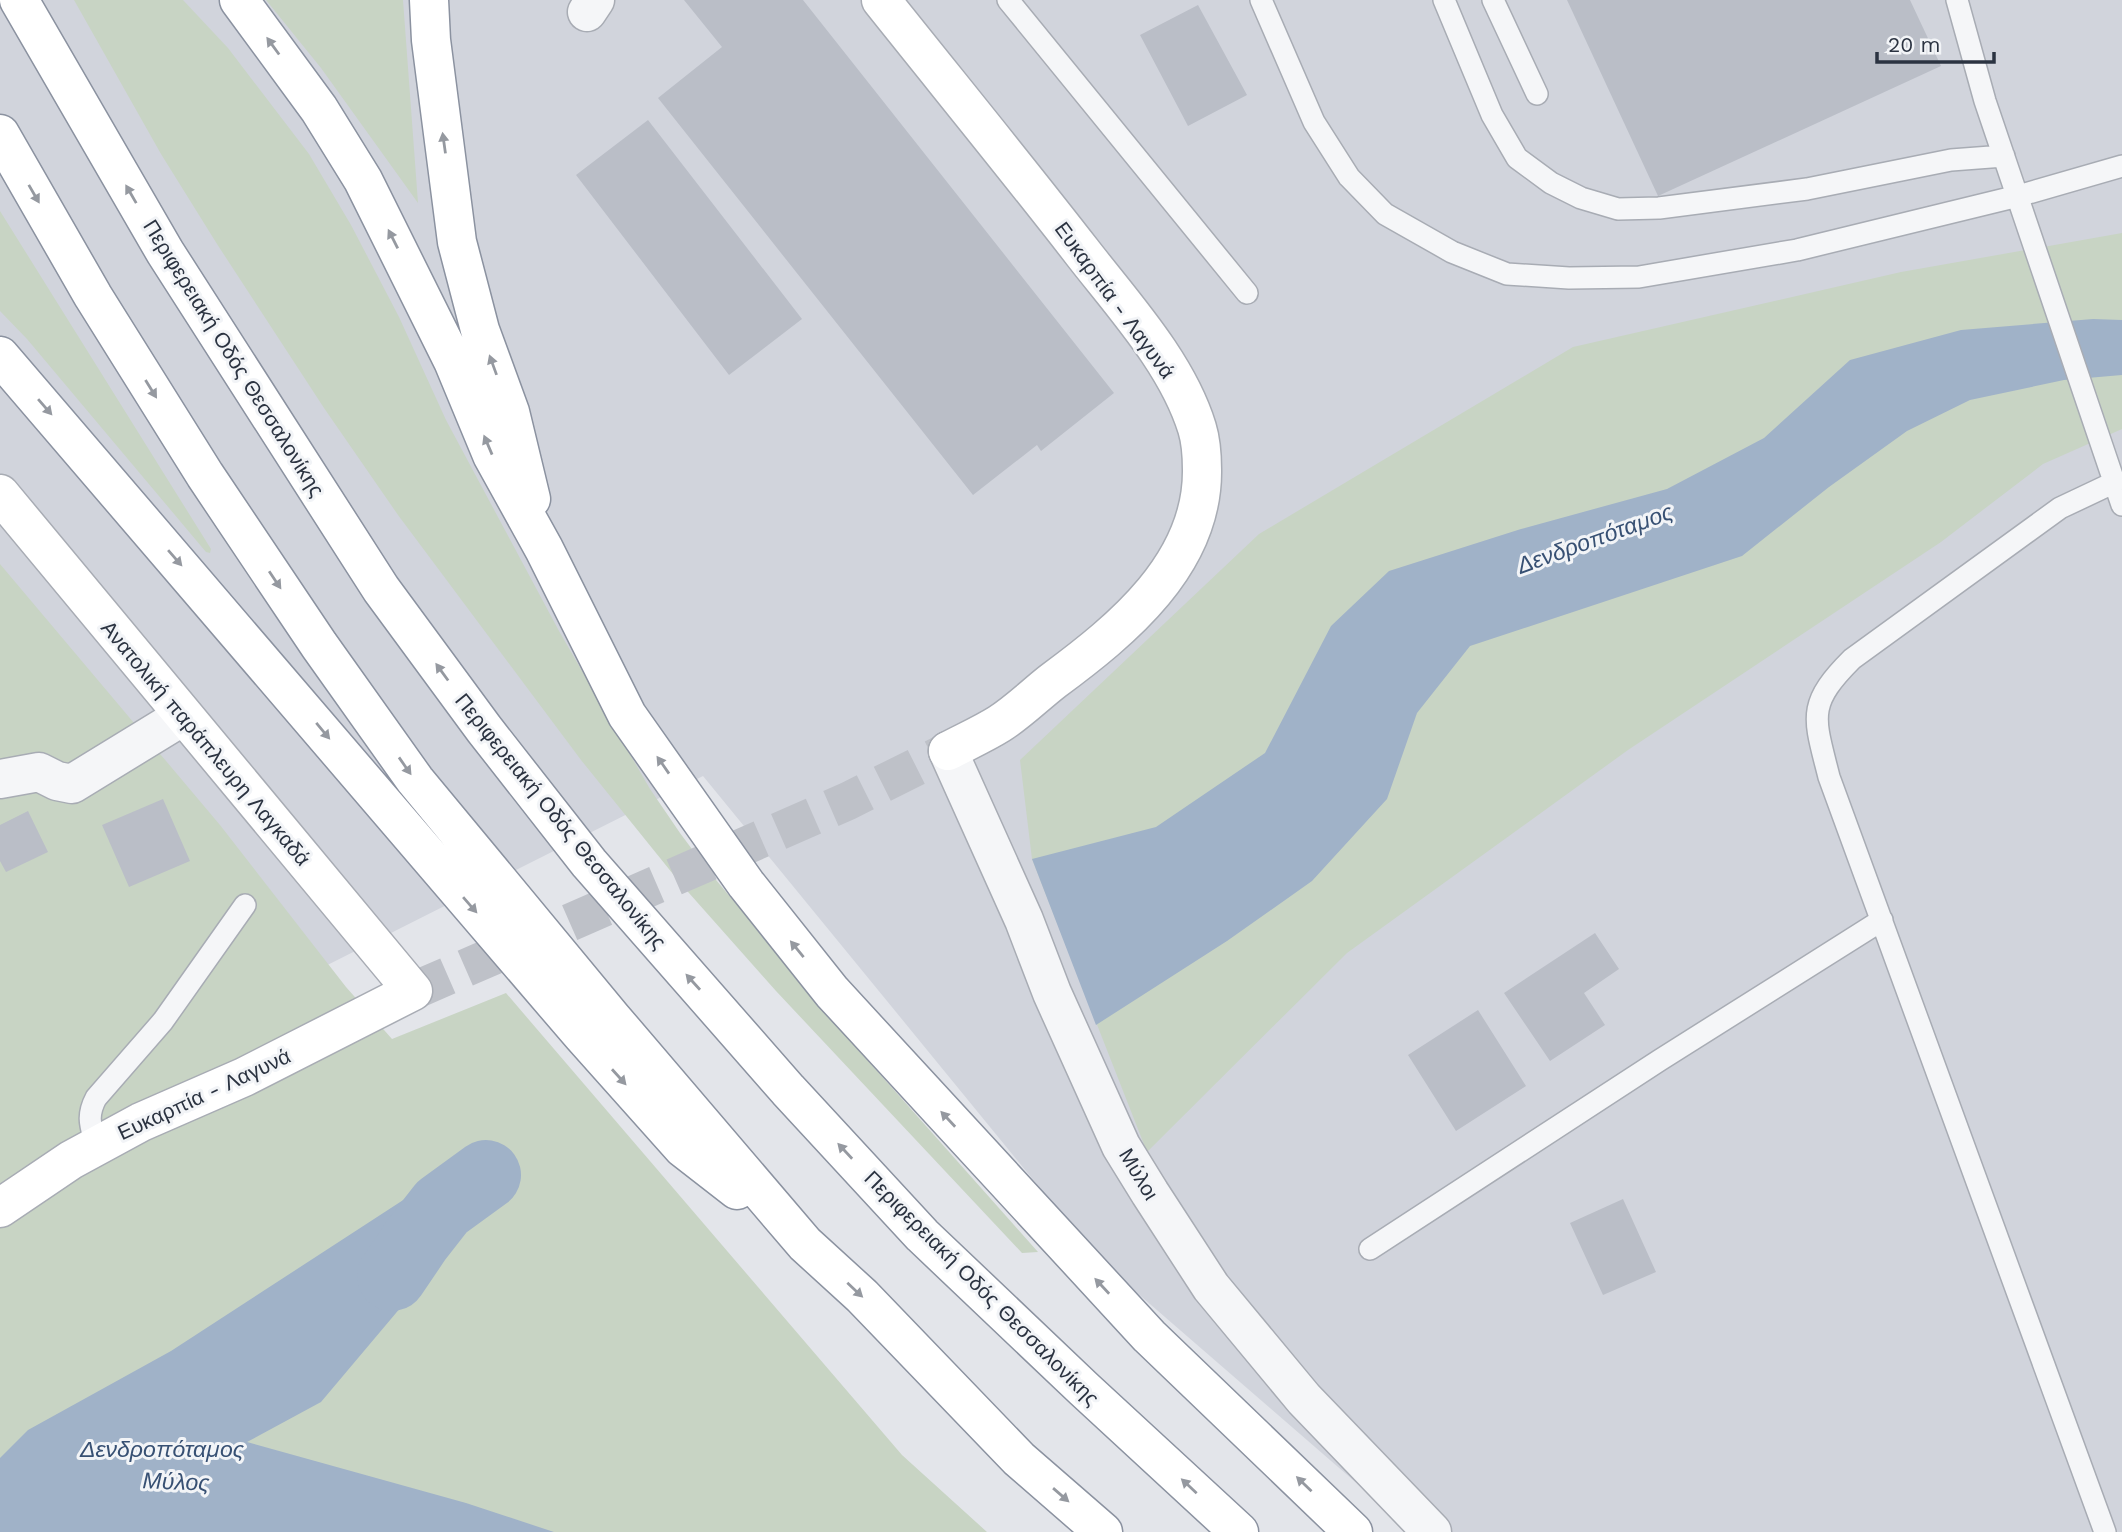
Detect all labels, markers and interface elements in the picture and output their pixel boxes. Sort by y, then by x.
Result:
scale bar [1877,21,1994,65]
text: 20 m [1888,32,1940,57]
one-way arrow [266,37,280,55]
one-way arrow [438,132,449,154]
one-way arrow [28,184,40,203]
one-way arrow [125,185,137,204]
street label: Περιφερειακή Οδός Θεσσαλονίκης [138,215,330,501]
street label: Ευκαρπία - Λαγυνά [1050,217,1180,383]
one-way arrow [387,229,399,249]
one-way arrow [487,354,498,375]
one-way arrow [144,379,157,398]
one-way arrow [37,399,52,416]
one-way arrow [482,435,493,456]
water label: Δενδροπόταμος [1512,498,1677,580]
one-way arrow [167,549,183,567]
one-way arrow [268,570,281,589]
street label: Ανατολική παράπλευρη Λαγκαδά [96,615,316,871]
one-way arrow [435,663,449,681]
street label: Περιφερειακή Οδός Θεσσαλονίκης [450,688,672,954]
one-way arrow [315,723,330,740]
one-way arrow [656,756,670,774]
one-way arrow [398,757,412,775]
one-way arrow [462,896,477,913]
one-way arrow [790,940,805,958]
one-way arrow [685,973,701,991]
street label: Ευκαρπία - Λαγυνά [114,1043,294,1145]
one-way arrow [611,1068,626,1085]
one-way arrow [941,1111,957,1128]
one-way arrow [837,1142,853,1160]
street label: Μύλοι [1114,1144,1164,1205]
street label: Περιφερειακή Οδός Θεσσαλονίκης [859,1165,1105,1411]
one-way arrow [1095,1278,1111,1295]
one-way arrow [846,1282,864,1298]
water label: Δενδροπόταμος [79,1436,245,1463]
water label: Μύλος [142,1467,211,1497]
one-way arrow [1296,1477,1313,1493]
one-way arrow [1180,1478,1198,1494]
one-way arrow [1052,1487,1070,1503]

